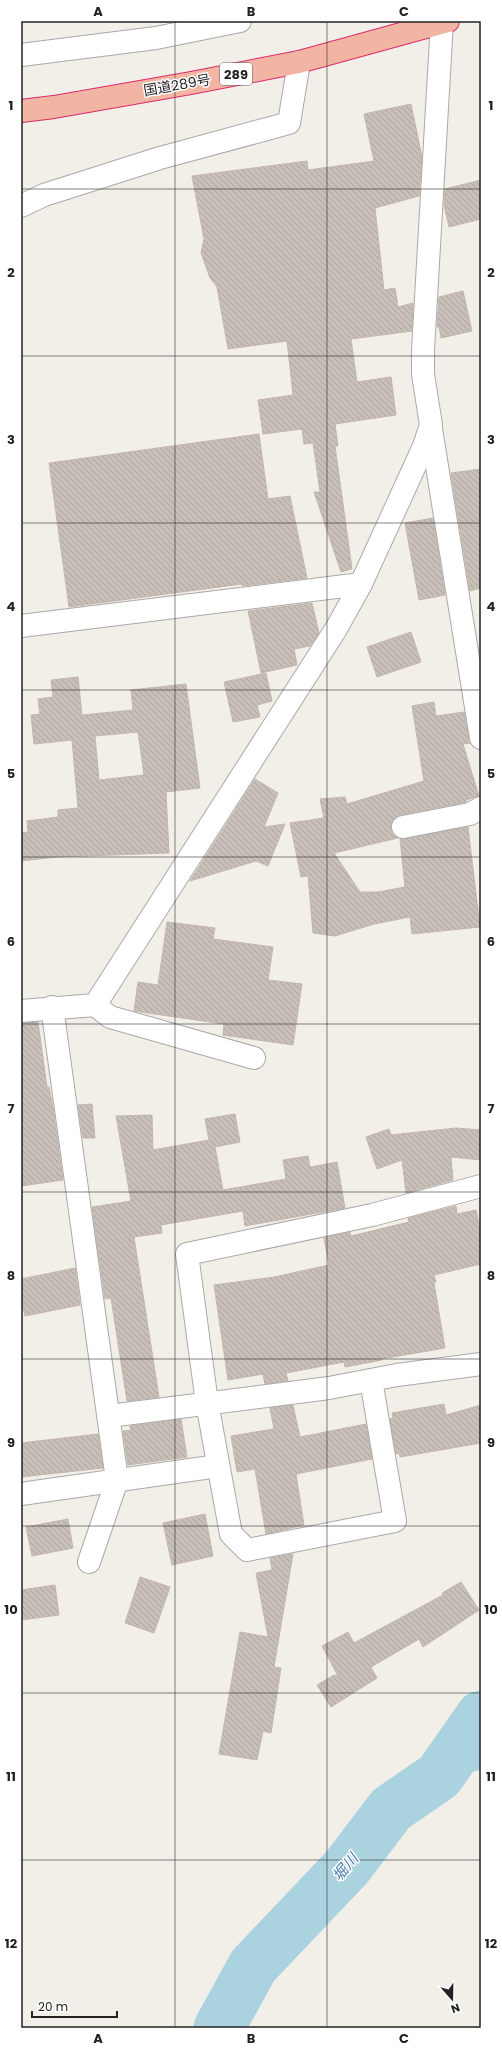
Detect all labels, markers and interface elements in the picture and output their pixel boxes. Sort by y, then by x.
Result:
text: A [93,2,103,21]
text: B [247,2,256,21]
text: C [399,2,409,21]
road number: 289 [220,63,252,85]
street label: 国道289号 [142,69,212,101]
text: 1 [9,96,13,115]
text: 1 [489,96,493,115]
text: 2 [7,263,15,282]
text: 2 [487,263,495,282]
text: 3 [7,430,15,449]
text: 3 [487,430,495,449]
text: 4 [7,597,16,616]
text: 4 [487,597,496,616]
text: 5 [7,764,15,783]
text: 5 [487,764,495,783]
text: 6 [7,932,15,951]
text: 6 [487,932,495,951]
text: 7 [8,1099,15,1118]
text: 7 [488,1099,495,1118]
text: 8 [7,1266,15,1285]
text: 8 [487,1266,495,1285]
text: 9 [7,1433,15,1452]
text: 9 [487,1433,495,1452]
text: 10 [4,1600,18,1619]
text: 10 [484,1600,498,1619]
text: 11 [6,1767,16,1786]
text: 11 [486,1767,496,1786]
water label: 堀川 [327,1847,364,1885]
text: 12 [5,1934,18,1953]
text: 12 [485,1934,498,1953]
north arrow [432,1979,472,2019]
scale bar [32,1993,117,2019]
text: 20 m [38,1998,68,2015]
text: N [449,1999,462,2017]
text: A [93,2029,103,2048]
text: B [247,2029,256,2048]
text: C [399,2029,409,2048]

